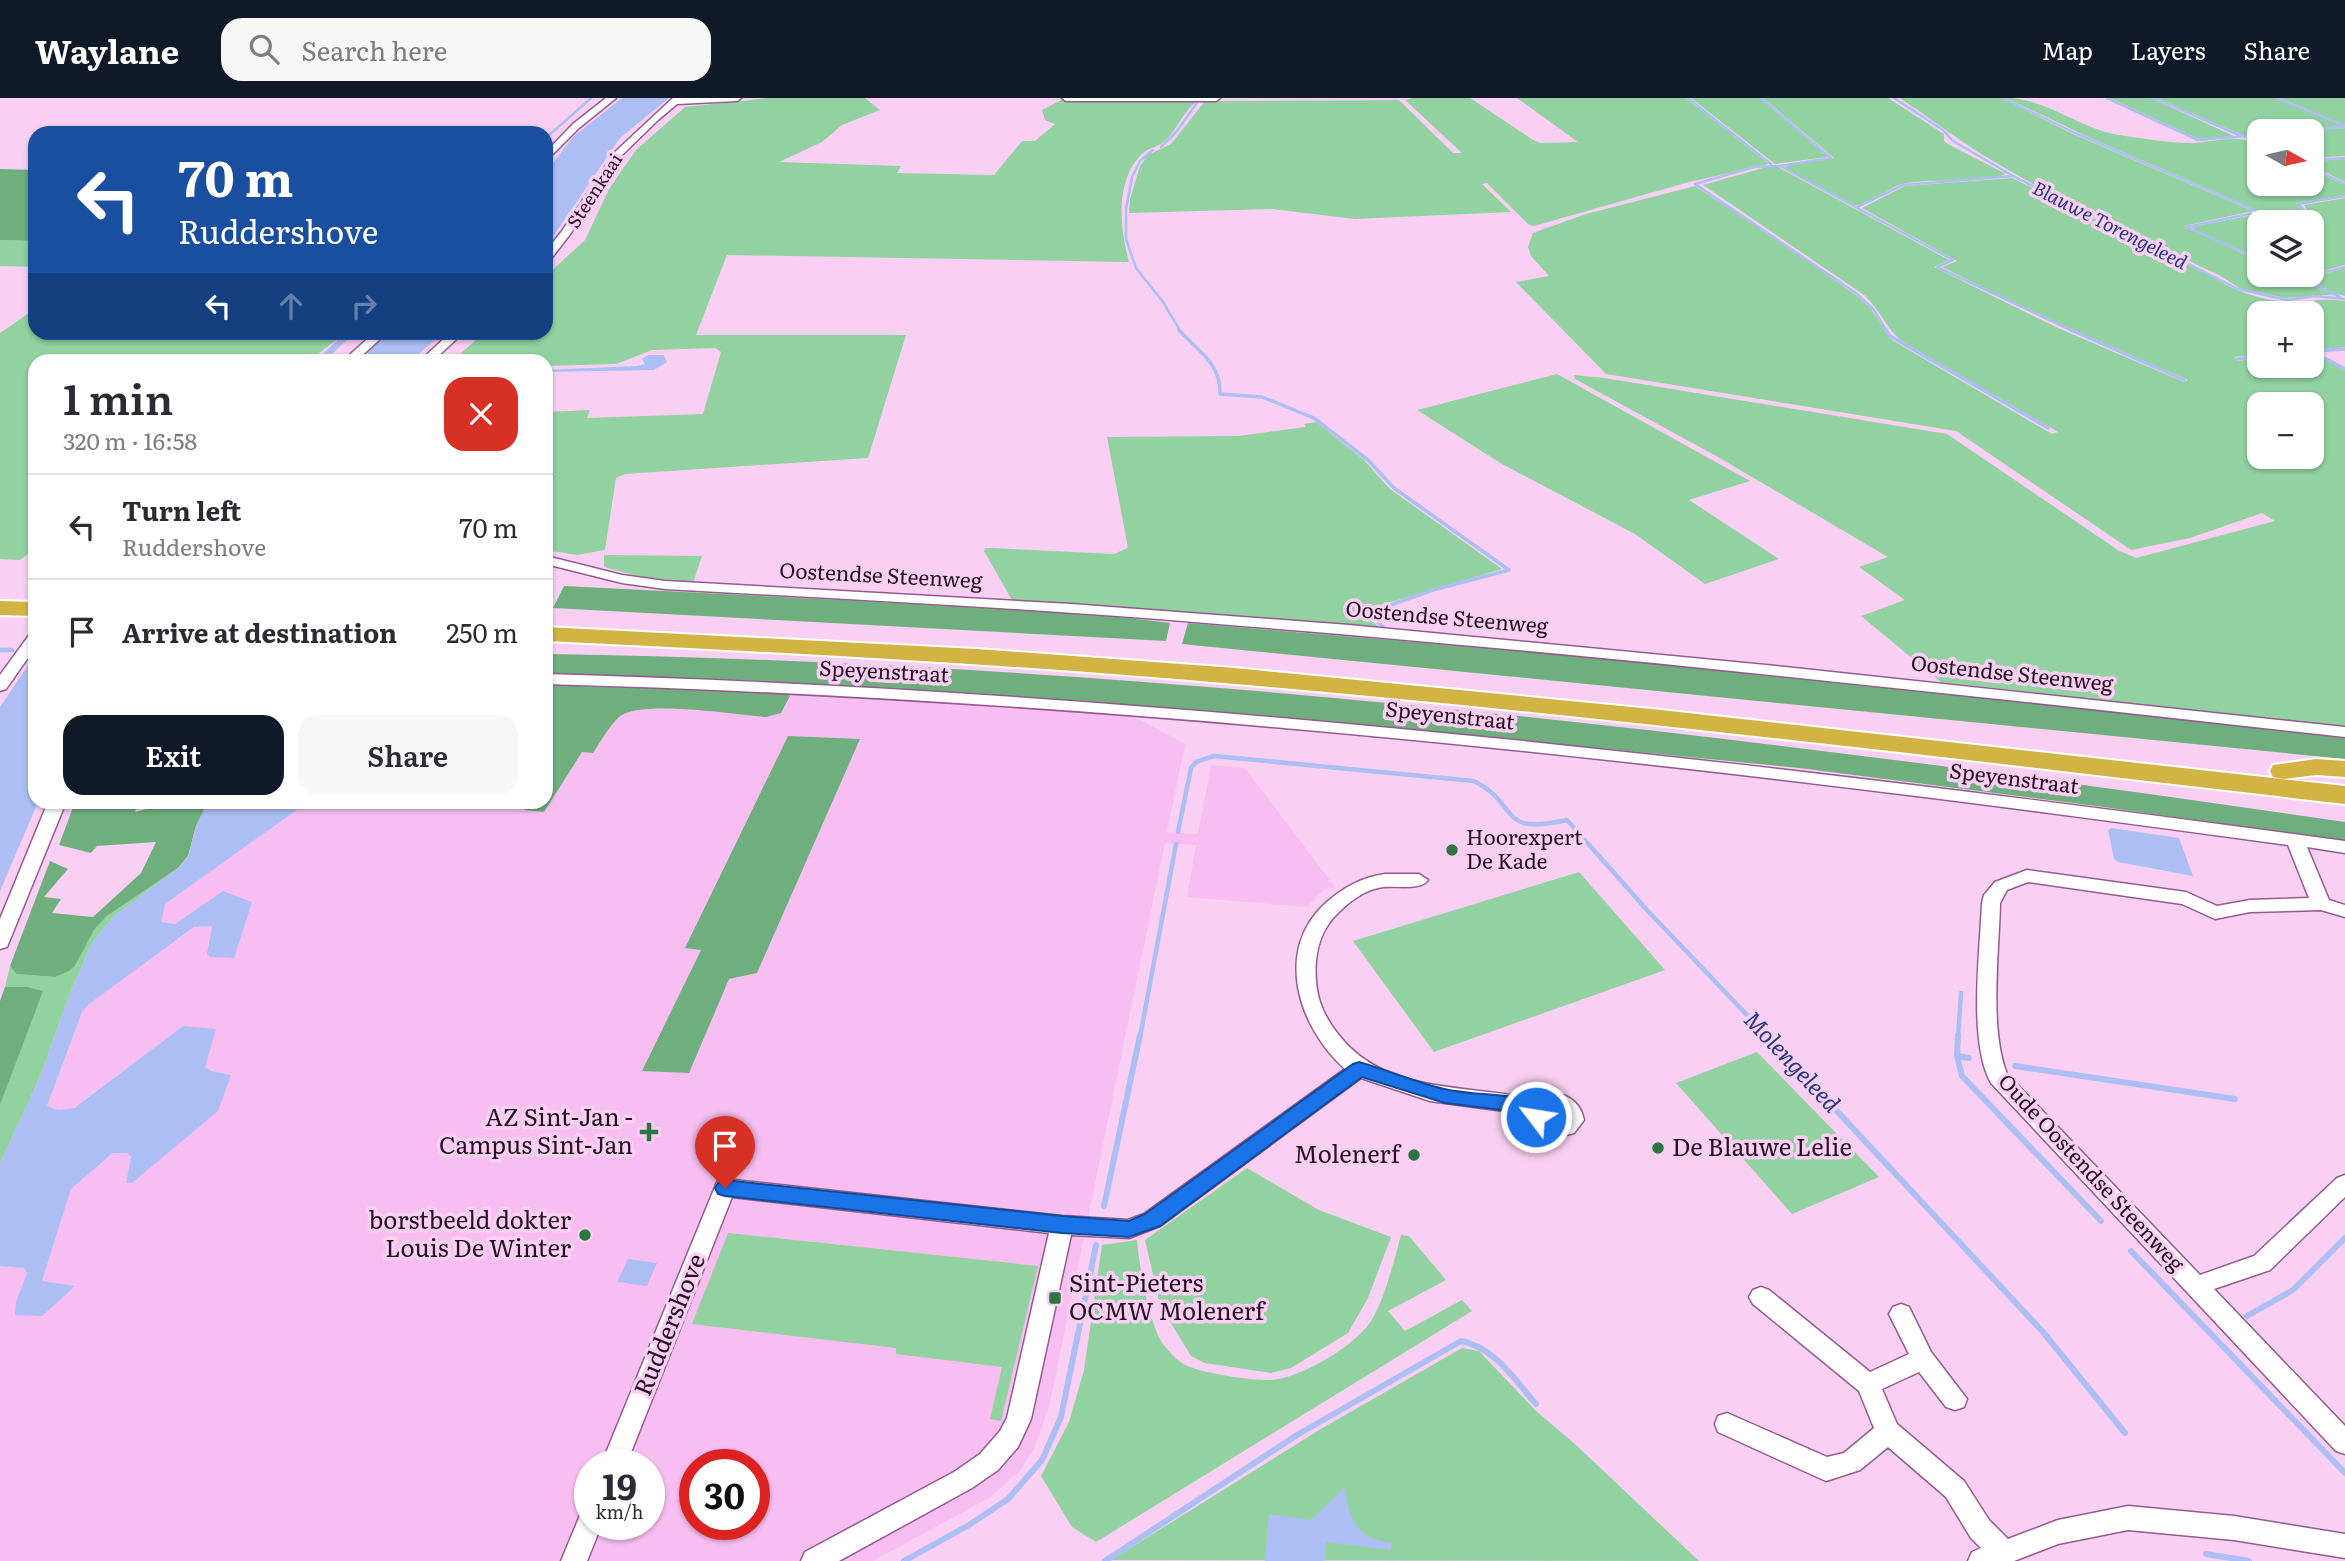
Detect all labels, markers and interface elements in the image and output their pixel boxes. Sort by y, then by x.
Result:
search box [221,18,711,81]
text: Waylane [35,25,179,74]
icon: search [245,30,283,68]
text: Search here [301,30,447,69]
text: Map [2042,32,2093,67]
text: Layers [2131,32,2205,67]
text: Share [2243,32,2310,67]
north arrow [2247,119,2324,196]
map controls [2247,119,2324,469]
text: 70 m [178,139,293,212]
street label: Steenkaai [559,147,628,233]
icon: left [63,154,154,245]
water label: Blauwe Torengeleed [2028,173,2193,275]
text: Ruddershove [178,206,378,254]
button: layers [2247,210,2324,287]
icon: left [199,287,237,325]
icon: ahead [272,287,310,325]
icon: right [345,287,383,325]
button: + [2247,301,2324,378]
text: 1 min [63,366,173,428]
button: close [444,377,518,451]
button: − [2247,392,2324,469]
text: 320 m · 16:58 [63,423,197,457]
text: Turn left [122,490,241,529]
text: 70 m [459,507,518,546]
icon: left [63,508,101,546]
text: Ruddershove [122,529,266,563]
street label: Oostendse Steenweg [779,553,984,594]
street label: Oostendse Steenweg [1345,591,1550,640]
text: Arrive at destination [122,612,397,651]
text: 250 m [446,612,518,651]
icon: arrive [63,613,101,651]
street label: Oostendse Steenweg [1910,645,2115,698]
street label: Speyenstraat [819,651,950,688]
street label: Speyenstraat [1384,691,1517,736]
button: Exit [63,715,284,795]
button: Share [298,715,518,795]
street label: Speyenstraat [1948,753,2081,800]
place label: Hoorexpert De Kade [1466,820,1583,875]
marker: Hoorexpert De Kade [1444,842,1460,858]
water label: Molengeleed [1737,1002,1850,1120]
street label: Oude Oostendse Steenweg [1993,1066,2193,1277]
position arrow [1499,1080,1573,1154]
place label: AZ Sint-Jan - Campus Sint-Jan [439,1098,633,1161]
pin [695,1116,755,1188]
marker: AZ Sint-Jan - Campus Sint-Jan [639,1122,659,1142]
icon: arrive [706,1127,744,1165]
place label: De Blauwe Lelie [1672,1128,1852,1163]
place label: Molenerf [1294,1135,1402,1170]
marker: De Blauwe Lelie [1650,1140,1666,1156]
marker: Molenerf [1406,1147,1422,1163]
place label: borstbeeld dokter Louis De Winter [369,1201,572,1264]
marker: borstbeeld dokter Louis De Winter [577,1227,593,1243]
street label: Ruddershove [623,1248,712,1400]
place label: Sint-Pieters OCMW Molenerf [1069,1264,1266,1327]
marker: Sint-Pieters OCMW Molenerf [1047,1290,1063,1306]
speed limit sign: 30 [679,1449,770,1540]
text: 19 [602,1459,637,1511]
text: km/h [596,1498,643,1525]

